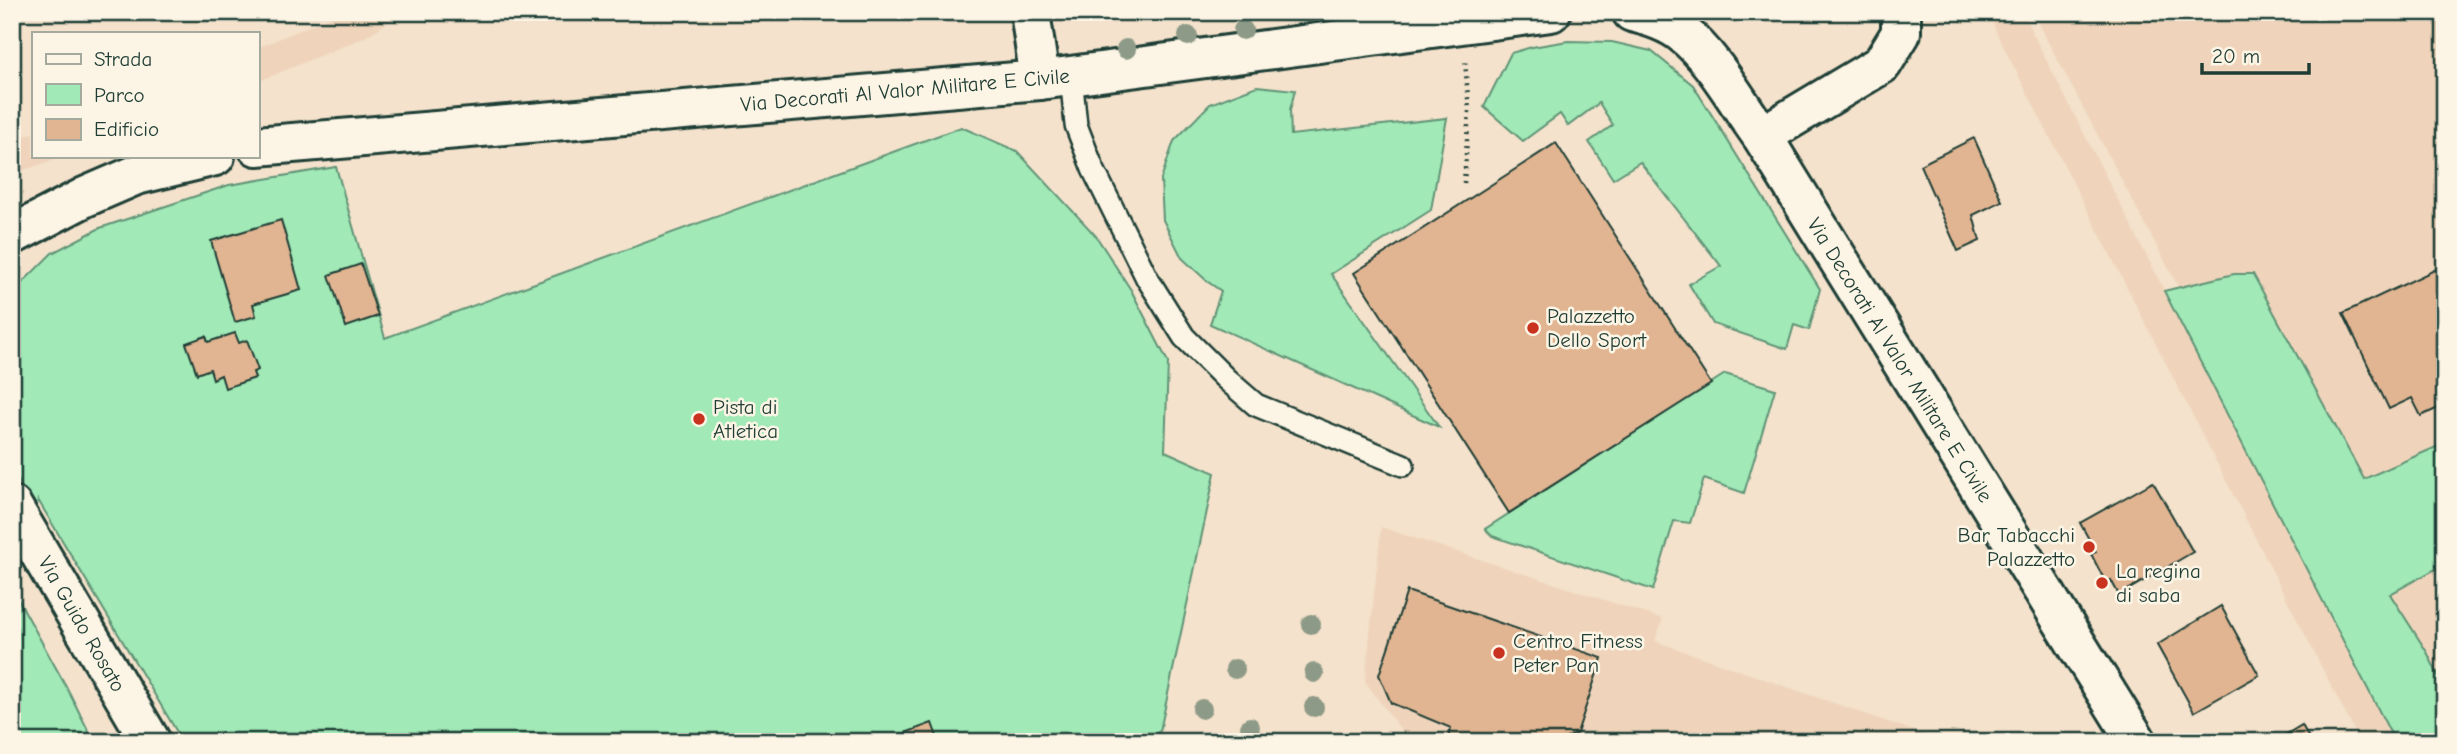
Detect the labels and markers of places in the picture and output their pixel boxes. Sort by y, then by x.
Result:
place label: Palazzetto Dello Sport [1547,304,1647,352]
marker: Palazzetto Dello Sport [1525,320,1541,336]
place label: Pista di Atletica [713,395,778,443]
marker: Pista di Atletica [691,411,707,427]
place label: Bar Tabacchi Palazzetto [1958,523,2075,571]
marker: Bar Tabacchi Palazzetto [2081,539,2097,555]
place label: La regina di saba [2116,559,2201,607]
marker: La regina di saba [2094,575,2110,591]
place label: Centro Fitness Peter Pan [1513,629,1643,677]
marker: Centro Fitness Peter Pan [1491,645,1507,661]

